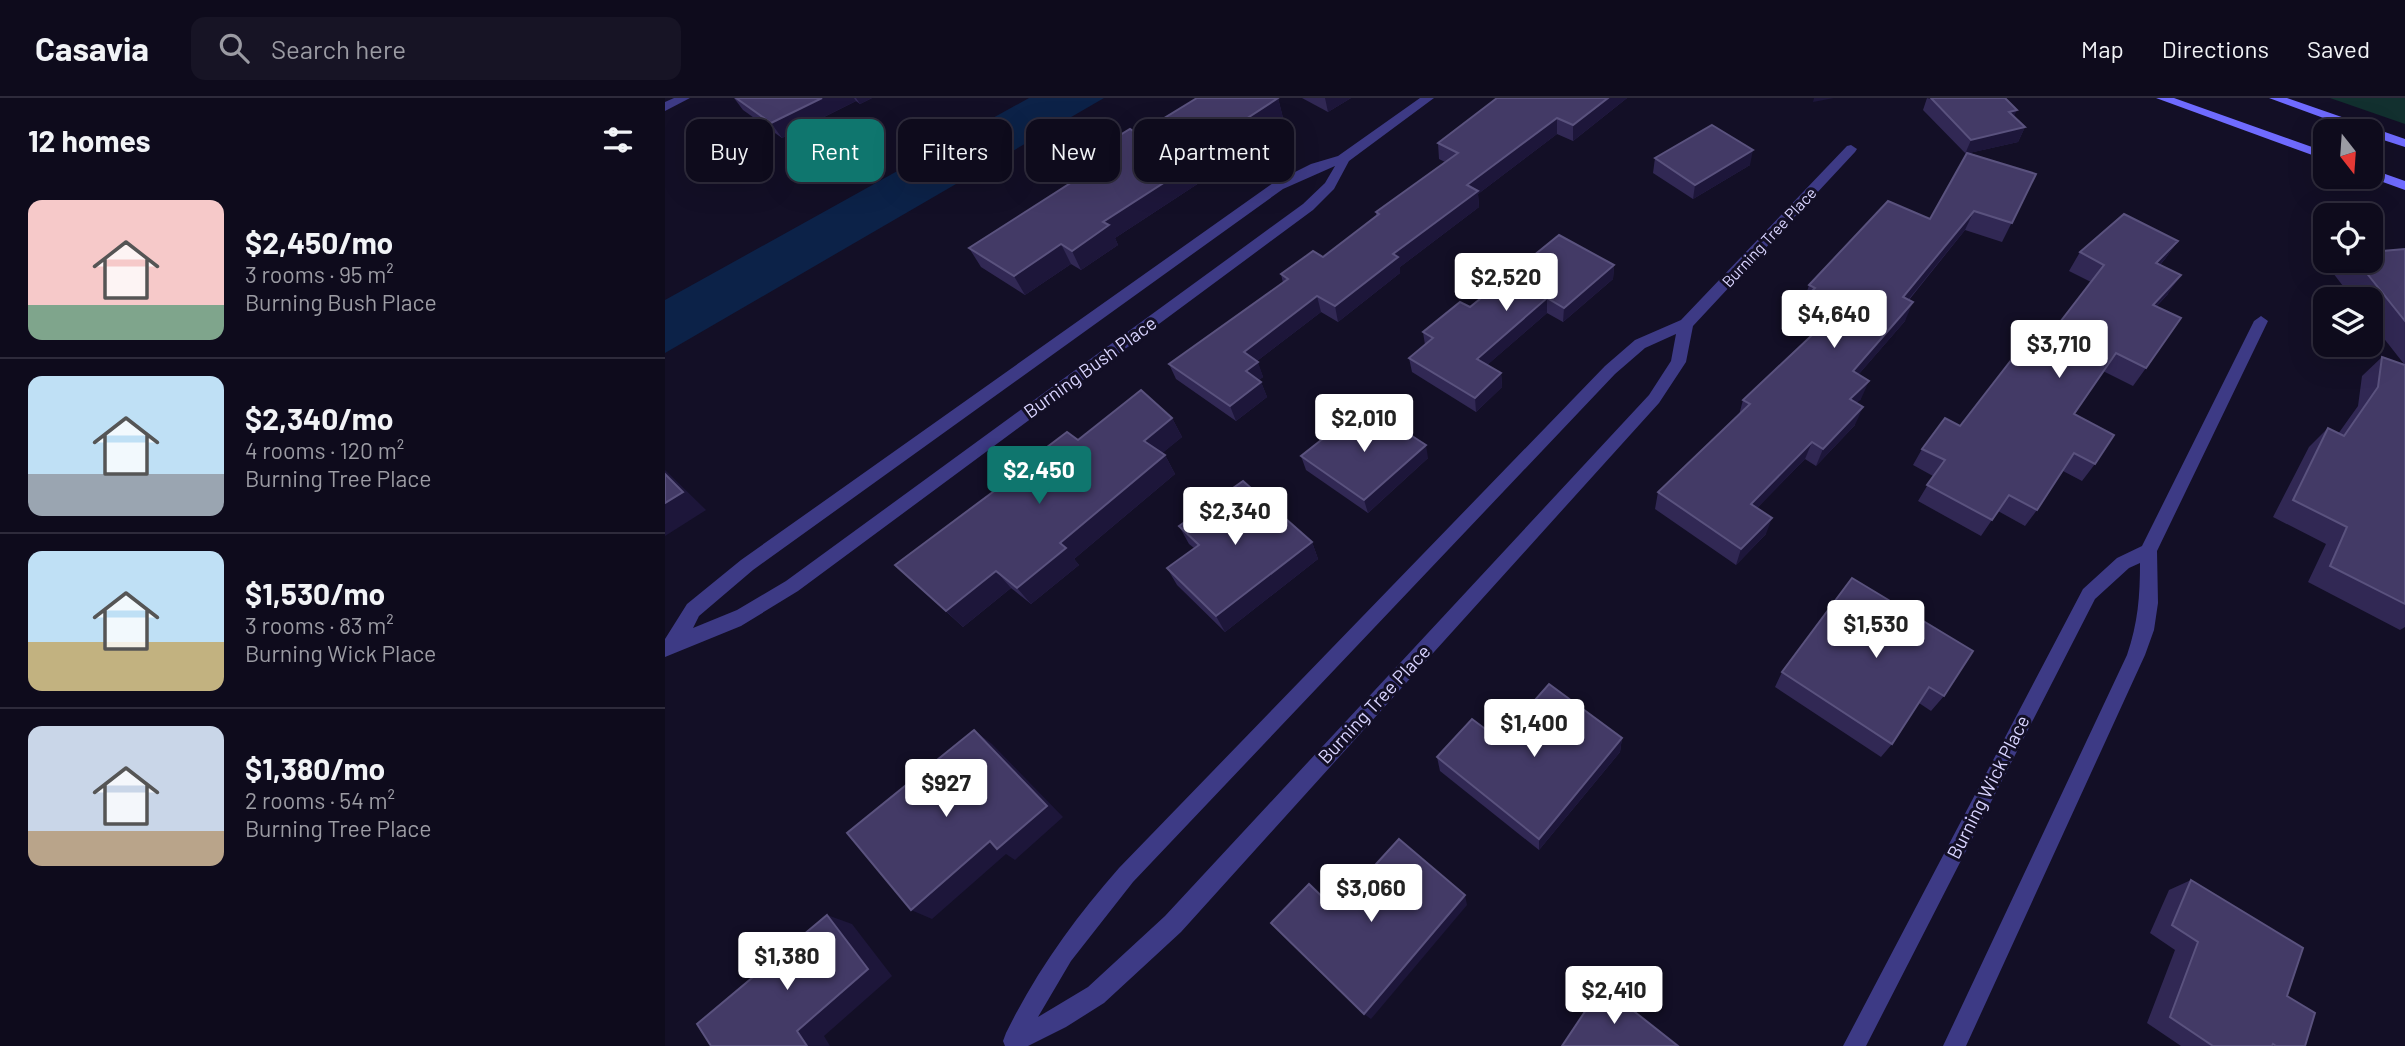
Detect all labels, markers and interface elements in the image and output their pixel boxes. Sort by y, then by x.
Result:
search box [191,17,681,80]
text: Casavia [35,28,149,68]
icon: search [215,29,253,67]
text: Search here [271,33,406,64]
text: Map [2081,34,2124,63]
text: Directions [2162,34,2269,63]
text: Saved [2307,34,2370,63]
chip: Buy [686,119,773,182]
chip: Rent [787,119,884,182]
chip: Filters [898,119,1012,182]
chip: New [1026,119,1120,182]
chip: Apartment [1134,119,1294,182]
north arrow [2313,119,2383,189]
map controls [2313,119,2383,357]
icon: filters [599,121,637,159]
text: 12 homes [28,122,151,158]
street label: Burning Tree Place [1717,183,1820,291]
button: locate [2313,203,2383,273]
text: $2,450/mo [245,224,393,260]
icon: home [84,228,168,312]
pin: $2,520 [1449,254,1563,313]
text: 3 rooms · 95 m² [245,260,394,288]
text: $2,520 [1471,262,1541,290]
button: layers [2313,287,2383,357]
text: Burning Bush Place [245,288,437,316]
pin: $4,640 [1777,290,1891,350]
text: $4,640 [1798,299,1870,327]
street label: Burning Bush Place [1019,311,1161,422]
pin: $3,710 [2002,320,2116,380]
text: $3,710 [2027,329,2091,357]
pin: $2,010 [1307,394,1421,454]
text: $2,340/mo [245,400,393,436]
text: $2,010 [1331,403,1397,431]
icon: home [84,404,168,488]
text: 4 rooms · 120 m² [245,436,404,464]
pin: $2,450 [982,446,1096,506]
text: $2,450 [1003,455,1075,483]
text: Burning Tree Place [245,464,431,492]
pin: $2,340 [1178,488,1292,547]
text: $2,340 [1199,496,1271,524]
text: $1,530/mo [245,575,385,611]
icon: home [84,579,168,663]
pin: $1,530 [1819,601,1933,660]
text: $1,530 [1843,609,1909,637]
text: 3 rooms · 83 m² [245,611,394,639]
text: Burning Wick Place [245,639,436,667]
street label: Burning Tree Place [1313,640,1435,768]
pin: $1,400 [1477,700,1591,759]
text: $1,400 [1500,708,1568,736]
street label: Burning Wick Place [1941,711,2034,862]
text: $1,380/mo [245,750,385,786]
icon: home [84,754,168,838]
pin: $927 [905,760,987,819]
text: $927 [921,768,971,796]
text: 2 rooms · 54 m² [245,786,395,814]
text: Burning Tree Place [245,814,431,842]
pin: $3,060 [1314,864,1428,924]
text: $3,060 [1336,873,1406,901]
pin: $1,380 [730,932,844,992]
text: $1,380 [754,941,820,969]
pin: $2,410 [1557,967,1671,1026]
text: $2,410 [1581,975,1647,1003]

